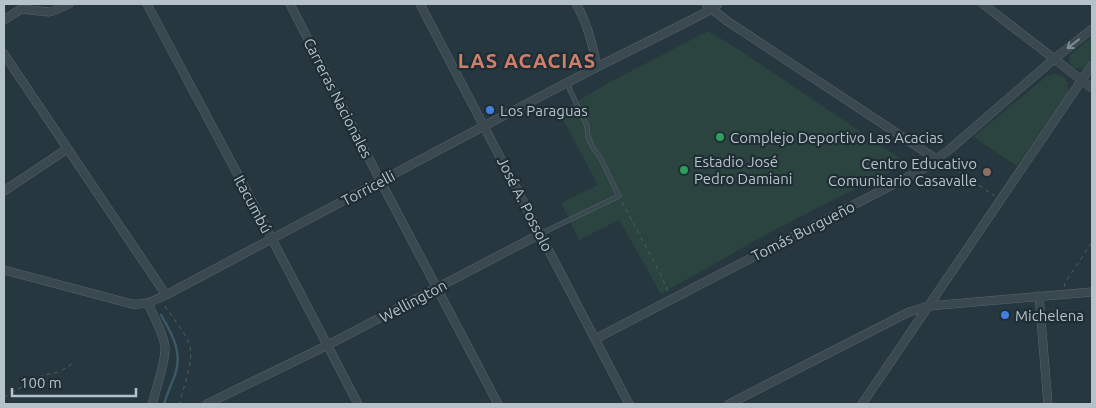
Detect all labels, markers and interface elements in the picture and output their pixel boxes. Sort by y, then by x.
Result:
street label: Carreras Nacionales [300,35,376,161]
one-way arrow [1067,39,1080,50]
district label: LAS ACACIAS [458,49,596,72]
place label: Los Paraguas [500,102,588,119]
marker: Los Paraguas [484,104,496,116]
place label: Complejo Deportivo Las Acacias [730,129,943,146]
marker: Complejo Deportivo Las Acacias [714,131,726,143]
place label: Estadio José Pedro Damiani [694,153,792,187]
street label: José A. Possolo [494,154,556,254]
place label: Centro Educativo Comunitario Casavalle [828,155,977,189]
marker: Estadio José Pedro Damiani [678,164,690,176]
marker: Centro Educativo Comunitario Casavalle [981,166,993,178]
street label: Torricelli [338,167,398,209]
street label: Itacumbú [231,172,275,236]
street label: Tomás Burgueño [749,198,857,264]
street label: Wellington [376,276,450,326]
place label: Michelena [1015,307,1084,324]
marker: Michelena [999,309,1011,321]
scale bar [12,366,136,398]
text: 100 m [20,374,62,391]

